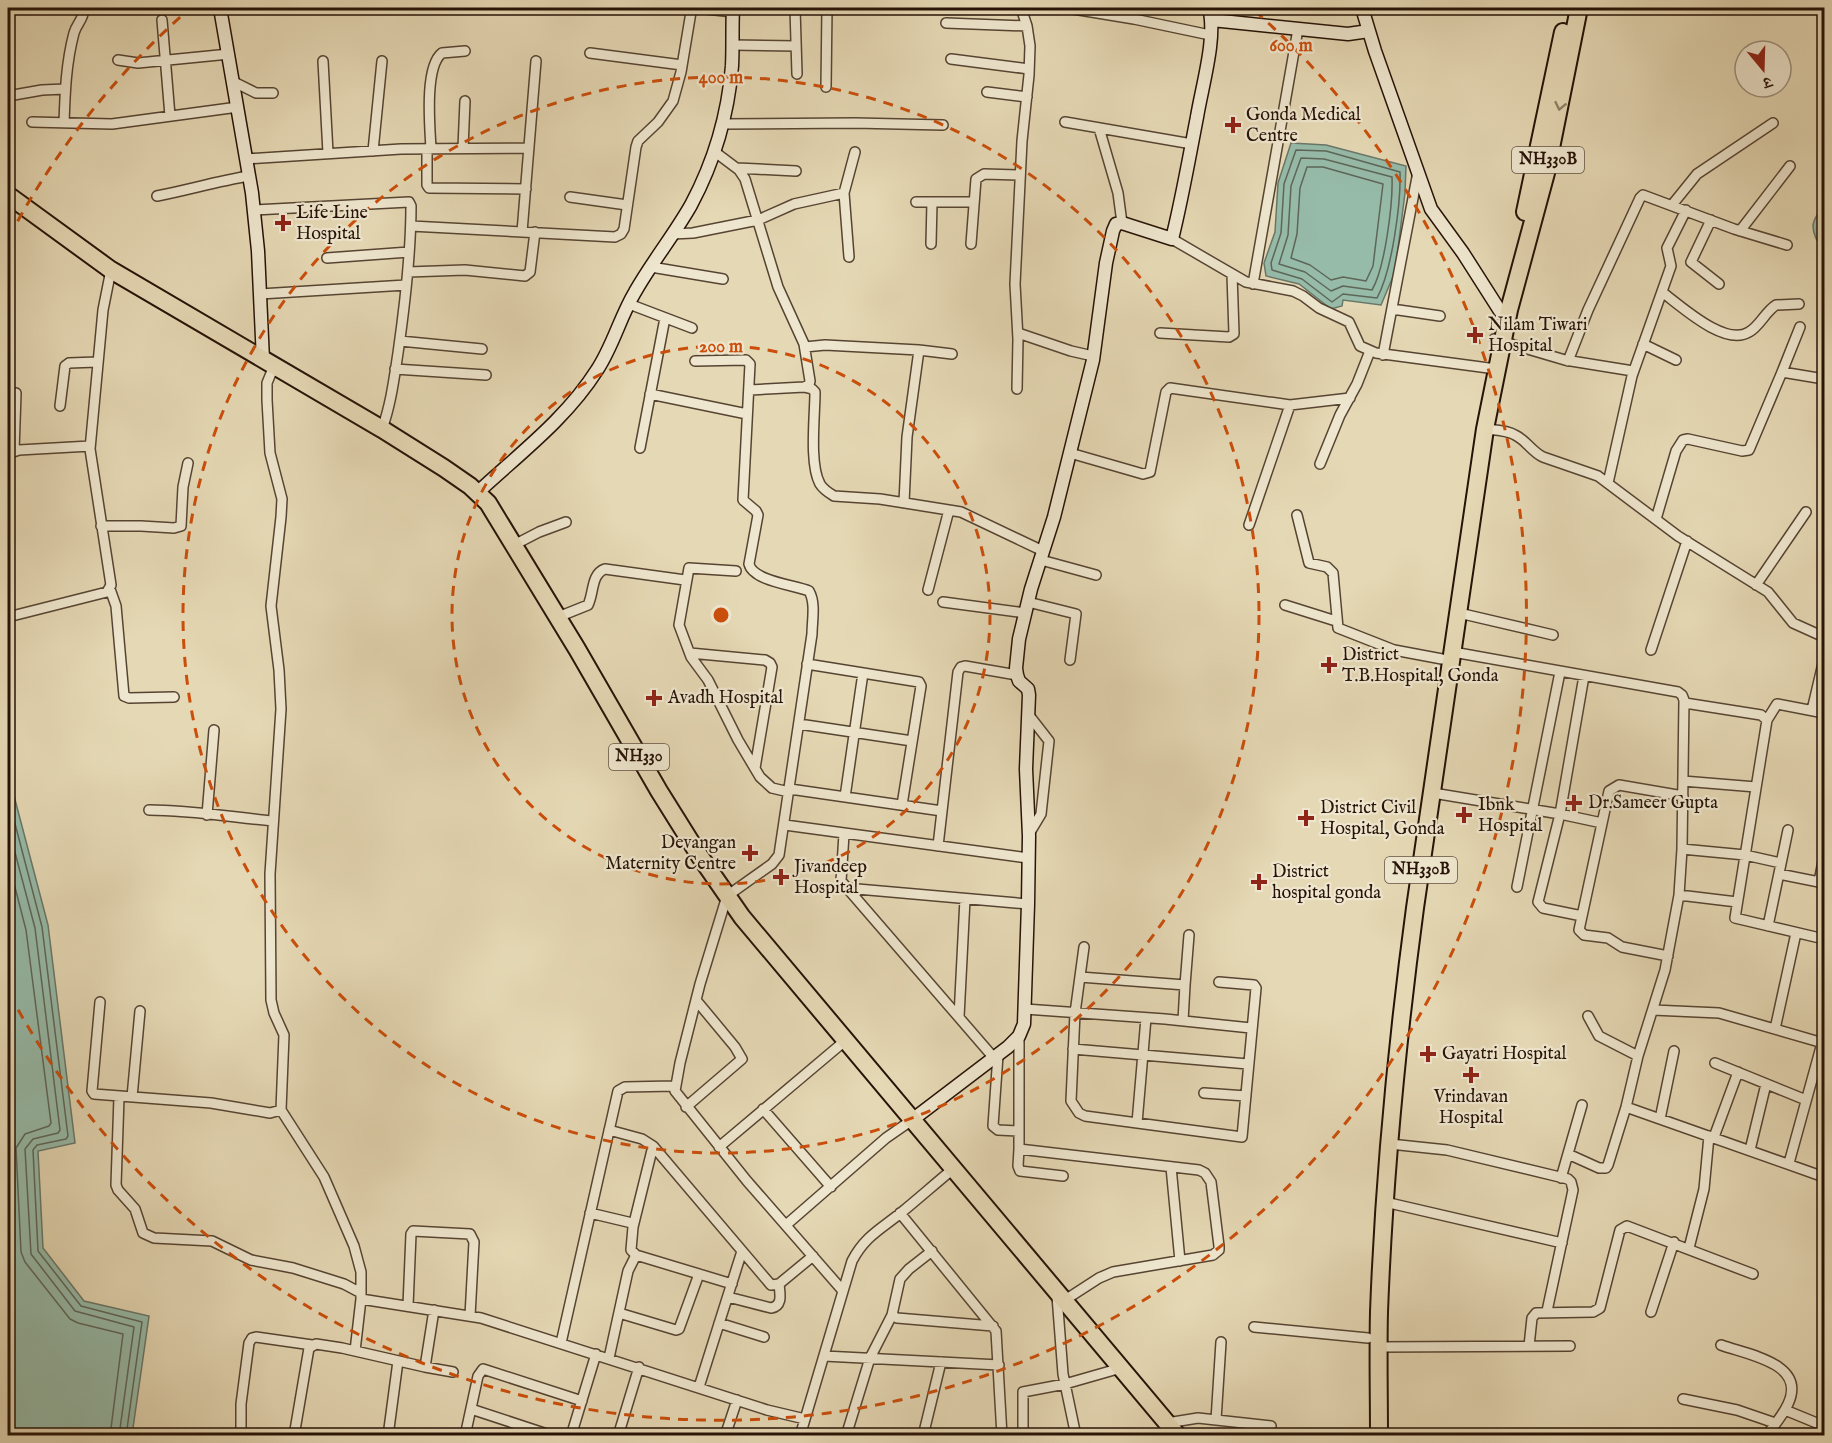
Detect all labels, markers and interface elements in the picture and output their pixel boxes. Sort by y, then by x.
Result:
text: 600 m [1269,35,1313,58]
north arrow [1733,39,1793,99]
text: 400 m [699,67,743,90]
text: उ [1758,70,1775,93]
one-way arrow [1554,101,1567,111]
place label: Gonda Medical Centre [1246,104,1361,148]
marker: Gonda Medical Centre [1224,116,1242,134]
road number: NH330B [1512,147,1584,173]
place label: Life Line Hospital [296,202,368,246]
marker: Life Line Hospital [274,214,292,232]
place label: Nilam Tiwari Hospital [1488,314,1588,358]
marker: Nilam Tiwari Hospital [1466,326,1484,344]
text: 200 m [699,336,743,359]
centre of rings [711,605,731,625]
place label: District T.B.Hospital, Gonda [1342,644,1499,688]
marker: District T.B.Hospital, Gonda [1320,656,1338,674]
place label: Avadh Hospital [667,687,783,710]
marker: Avadh Hospital [645,689,663,707]
road number: NH330 [609,744,669,770]
place label: Dr.Sameer Gupta [1588,792,1718,815]
place label: Ibnk Hospital [1478,794,1543,838]
marker: Dr.Sameer Gupta [1565,794,1583,812]
place label: District Civil Hospital, Gonda [1320,797,1445,841]
marker: Ibnk Hospital [1455,806,1473,824]
marker: District Civil Hospital, Gonda [1297,809,1315,827]
place label: Devangan Maternity Centre [605,832,736,876]
marker: Devangan Maternity Centre [741,844,759,862]
place label: Jivandeep Hospital [792,856,867,900]
road number: NH330B [1385,857,1457,883]
place label: District hospital gonda [1272,861,1381,905]
marker: Jivandeep Hospital [772,868,790,886]
marker: District hospital gonda [1250,873,1268,891]
place label: Gayatri Hospital [1442,1043,1567,1066]
marker: Gayatri Hospital [1419,1045,1437,1063]
marker: Vrindavan Hospital [1462,1066,1480,1084]
place label: Vrindavan Hospital [1433,1086,1509,1130]

